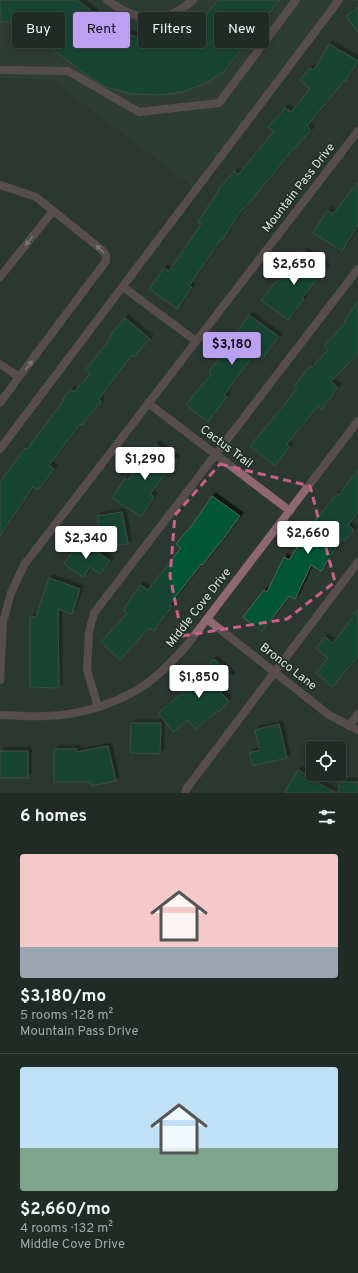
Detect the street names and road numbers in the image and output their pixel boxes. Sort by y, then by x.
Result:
street label: Mountain Pass Drive [259,140,339,236]
street label: Cactus Trail [196,422,256,472]
street label: Middle Cove Drive [163,565,235,651]
street label: Bronco Lane [256,640,320,694]

